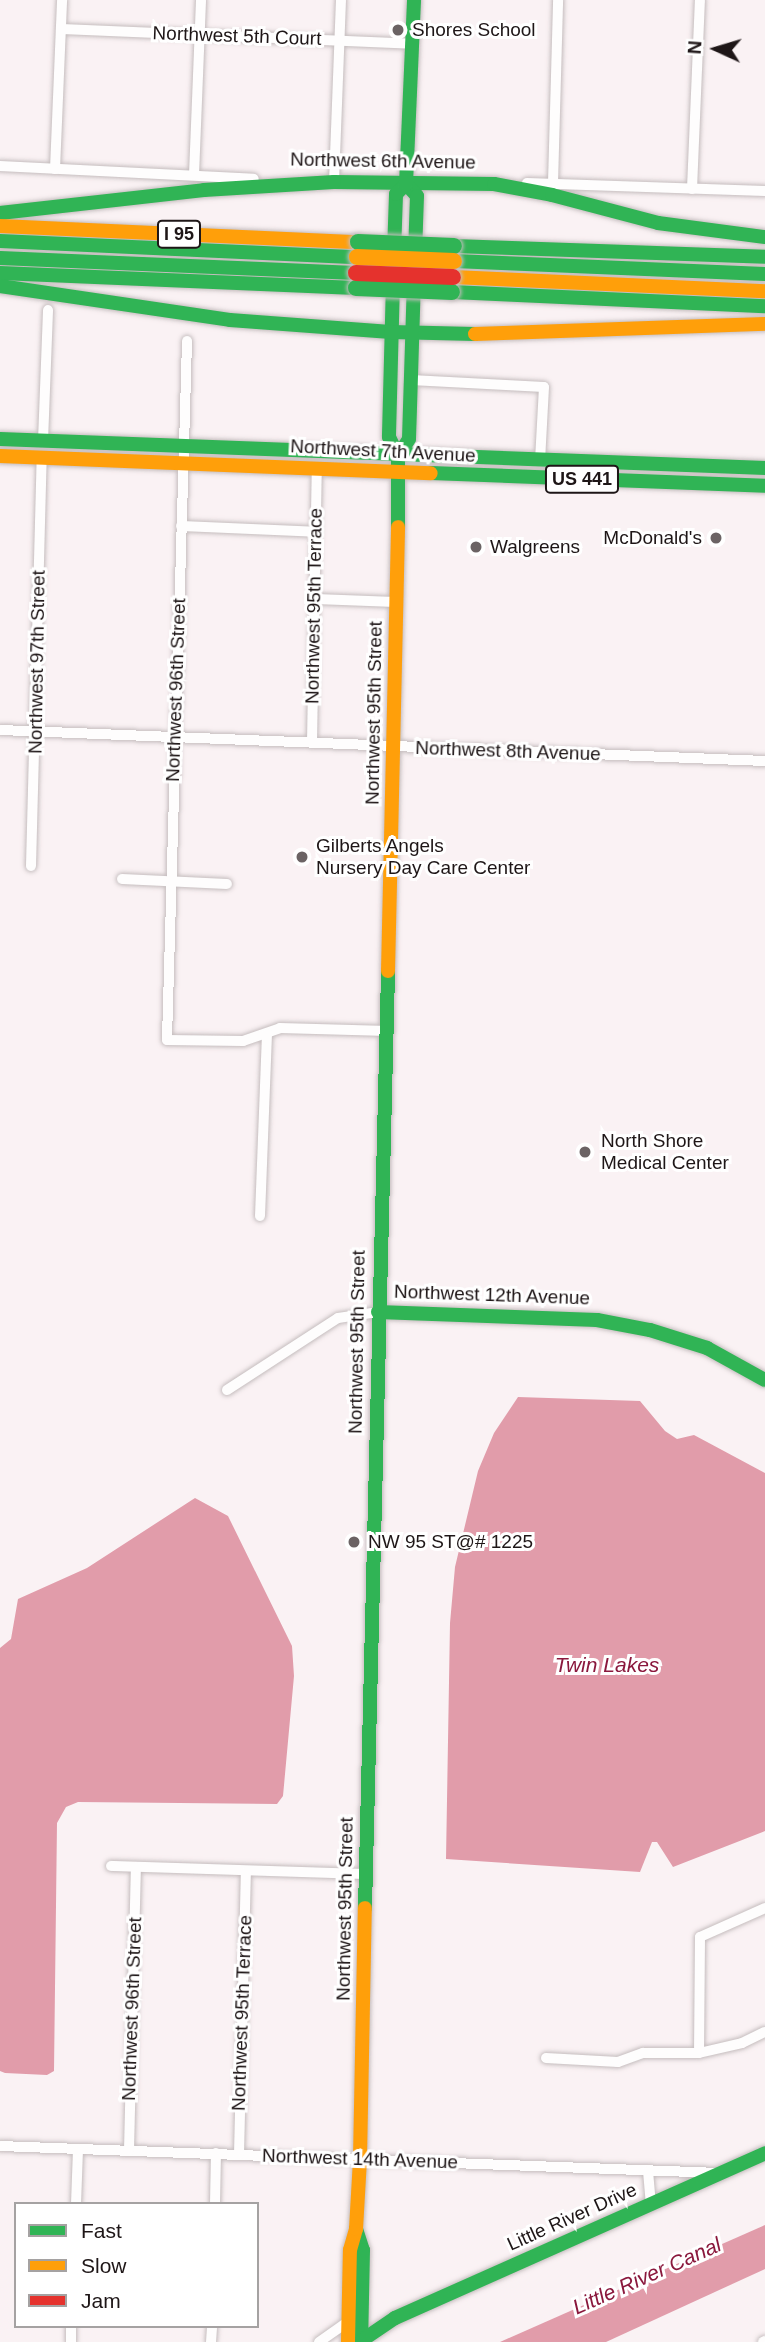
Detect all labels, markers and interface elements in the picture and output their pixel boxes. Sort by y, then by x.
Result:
north arrow [681,14,751,84]
place label: Shores School [412,19,536,41]
street label: Northwest 5th Court [152,22,322,50]
marker: Shores School [390,22,406,38]
text: N [684,40,706,55]
street label: Northwest 6th Avenue [290,148,476,174]
road number: I 95 [156,220,202,248]
street label: Northwest 7th Avenue [289,435,477,467]
road number: US 441 [544,464,620,494]
street label: Northwest 95th Terrace [301,508,327,704]
place label: McDonald's [603,527,702,549]
marker: McDonald's [708,530,724,546]
place label: Walgreens [490,536,580,558]
marker: Walgreens [468,539,484,555]
street label: Northwest 97th Street [24,570,50,754]
street label: Northwest 96th Street [161,598,191,782]
street label: Northwest 95th Street [361,621,387,805]
street label: Northwest 8th Avenue [414,736,602,766]
place label: Gilberts Angels Nursery Day Care Center [316,835,530,879]
marker: Gilberts Angels Nursery Day Care Center [294,849,310,865]
place label: North Shore Medical Center [601,1130,729,1174]
marker: North Shore Medical Center [575,1142,595,1162]
street label: Northwest 95th Street [344,1250,370,1434]
street label: Northwest 12th Avenue [393,1280,591,1310]
place label: NW 95 ST@# 1225 [368,1531,533,1553]
marker: NW 95 ST@# 1225 [346,1534,362,1550]
water label: Twin Lakes [555,1652,659,1678]
street label: Northwest 95th Street [332,1817,358,2001]
street label: Northwest 95th Terrace [227,1914,257,2112]
street label: Northwest 96th Street [117,1917,147,2101]
street label: Northwest 14th Avenue [261,2144,459,2174]
street label: Little River Drive [504,2178,640,2256]
legend [14,2202,259,2328]
text: Fast [81,2219,122,2242]
water label: Little River Canal [569,2232,725,2320]
text: Slow [81,2254,127,2277]
text: Jam [81,2289,121,2312]

